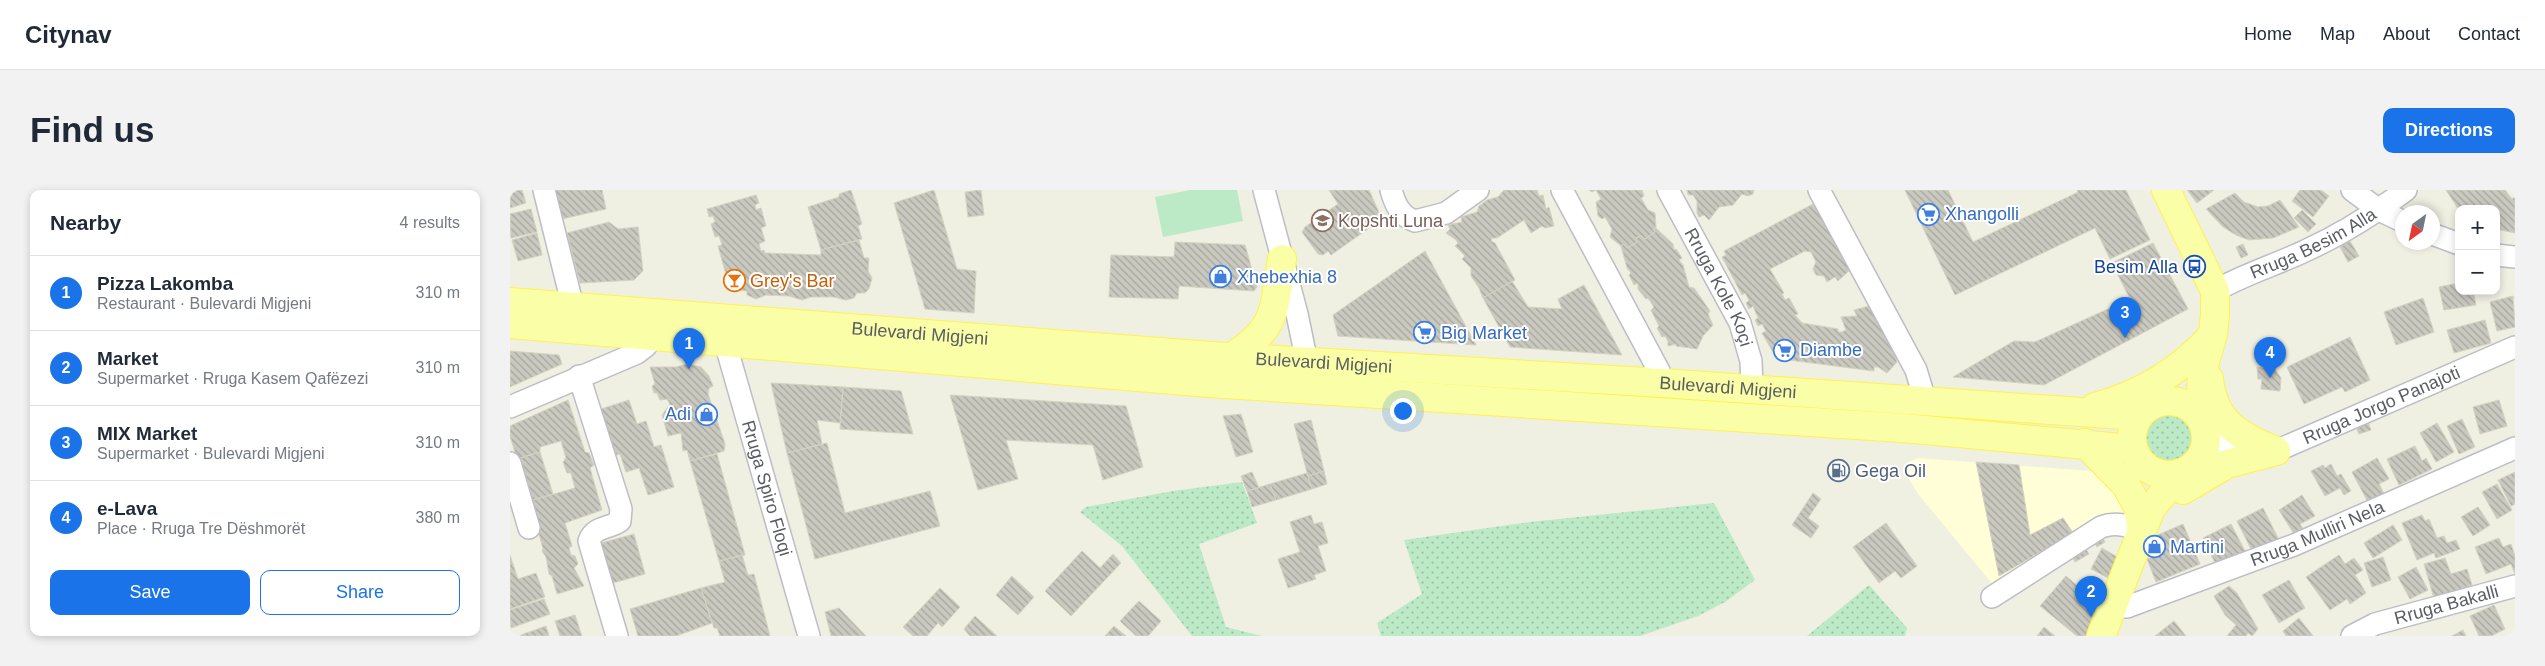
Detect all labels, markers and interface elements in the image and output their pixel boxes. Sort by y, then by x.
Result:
text: Citynav [25,21,112,48]
text: Home [2244,24,2292,44]
text: Map [2320,24,2355,44]
text: About [2383,24,2430,44]
text: Contact [2458,24,2520,44]
button: Directions [2383,108,2515,153]
text: Find us [30,110,154,149]
supermarket icon: Xhangolli [1917,202,1941,226]
street label: Rruga Besim Alla [2247,203,2381,283]
place label: Xhangolli [1945,204,2019,224]
north arrow [2395,205,2440,250]
map controls [2455,205,2500,295]
button: + [2455,205,2500,250]
school or university icon: Kopshti Luna [1310,209,1334,233]
text: Nearby [50,211,121,234]
place label: Kopshti Luna [1338,211,1444,231]
text: 4 results [400,214,460,231]
street label: Rruga Kole Koçi [1681,225,1756,349]
button: − [2455,250,2500,295]
bus stop icon: Besim Alla [2182,255,2206,279]
place label: Besim Alla [2094,257,2179,277]
shop icon: Xhebexhia 8 [1209,265,1233,289]
place label: Xhebexhia 8 [1237,267,1337,287]
bar icon: Grey's Bar [722,269,746,293]
place label: Grey's Bar [750,271,834,291]
text: Pizza Lakomba [97,273,233,294]
text: 1 [62,284,70,301]
text: 310 m [416,284,460,301]
text: Restaurant · Bulevardi Migjeni [97,295,311,312]
pin: 3 [2109,297,2141,338]
street label: Bulevardi Migjeni [851,318,989,349]
supermarket icon: Big Market [1413,321,1437,345]
place label: Big Market [1441,323,1527,343]
pin: 1 [673,328,705,369]
pin: 4 [2254,337,2286,378]
supermarket icon: Diambe [1772,338,1796,362]
place label: Diambe [1800,340,1862,360]
text: Market [97,348,158,369]
street label: Bulevardi Migjeni [1255,349,1393,377]
text: 2 [62,359,70,376]
text: 310 m [416,359,460,376]
street label: Rruga Jorgo Panajoti [2300,362,2463,448]
text: Supermarket · Rruga Kasem Qafëzezi [97,370,368,387]
street label: Bulevardi Migjeni [1659,373,1797,402]
your location [1390,398,1416,424]
shop icon: Adi [695,402,719,426]
place label: Adi [665,404,691,424]
street label: Rruga Spiro Floqi [738,418,796,558]
text: MIX Market [97,423,197,444]
text: 3 [62,434,70,451]
text: 310 m [416,434,460,451]
text: Supermarket · Bulevardi Migjeni [97,445,325,462]
fuel station icon: Gega Oil [1827,459,1851,483]
place label: Gega Oil [1855,461,1926,481]
street label: Rruga Mulliri Nela [2248,496,2388,570]
text: e-Lava [97,498,157,519]
text: 4 [62,509,70,526]
text: 380 m [416,509,460,526]
text: Place · Rruga Tre Dëshmorët [97,520,305,537]
shop icon: Martini [2142,535,2166,559]
place label: Martini [2170,537,2224,557]
button: Save [50,570,250,615]
button: Share [260,570,460,615]
pin: 2 [2075,576,2107,617]
street label: Rruga Bakalli [2392,581,2501,628]

